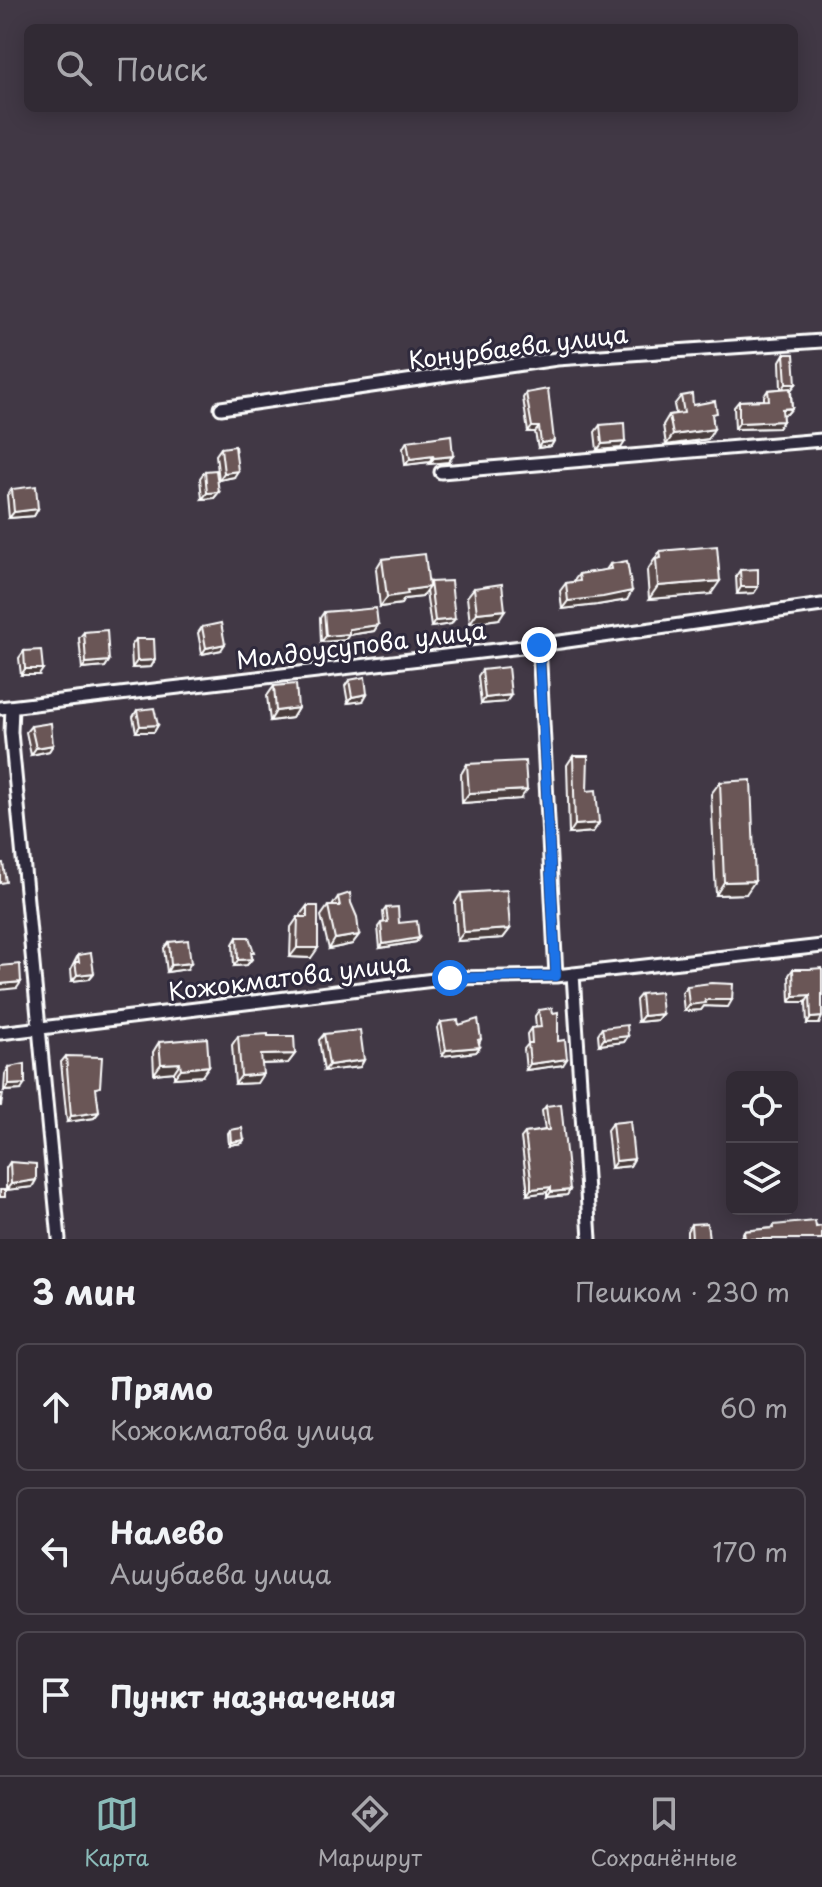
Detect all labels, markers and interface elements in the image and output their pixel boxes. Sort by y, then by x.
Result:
search box [24,24,798,112]
icon: search [52,46,96,90]
text: Поиск [116,46,207,91]
street label: Конурбаева улица [406,315,630,377]
street label: Молдоусупова улица [234,611,488,677]
route end [521,627,557,663]
street label: Кожокматова улица [166,943,412,1009]
route start [432,960,468,996]
map controls [726,1071,798,1215]
button: locate [726,1071,798,1143]
button: layers [726,1143,798,1215]
text: 3 мин [32,1265,136,1317]
text: Пешком · 230 m [575,1272,790,1311]
text: Прямо [110,1365,213,1410]
icon: ahead [34,1385,78,1429]
text: 60 m [720,1388,788,1427]
text: Кожокматова улица [110,1410,374,1449]
text: Налево [110,1509,224,1554]
icon: left [34,1529,78,1573]
text: 170 m [713,1532,788,1571]
text: Ашубаева улица [110,1554,331,1593]
icon: arrive [34,1673,78,1717]
text: Пункт назначения [110,1673,396,1718]
tab: Карта [84,1792,149,1873]
tab: Маршрут [318,1792,422,1873]
tab: Сохранённые [591,1792,738,1873]

